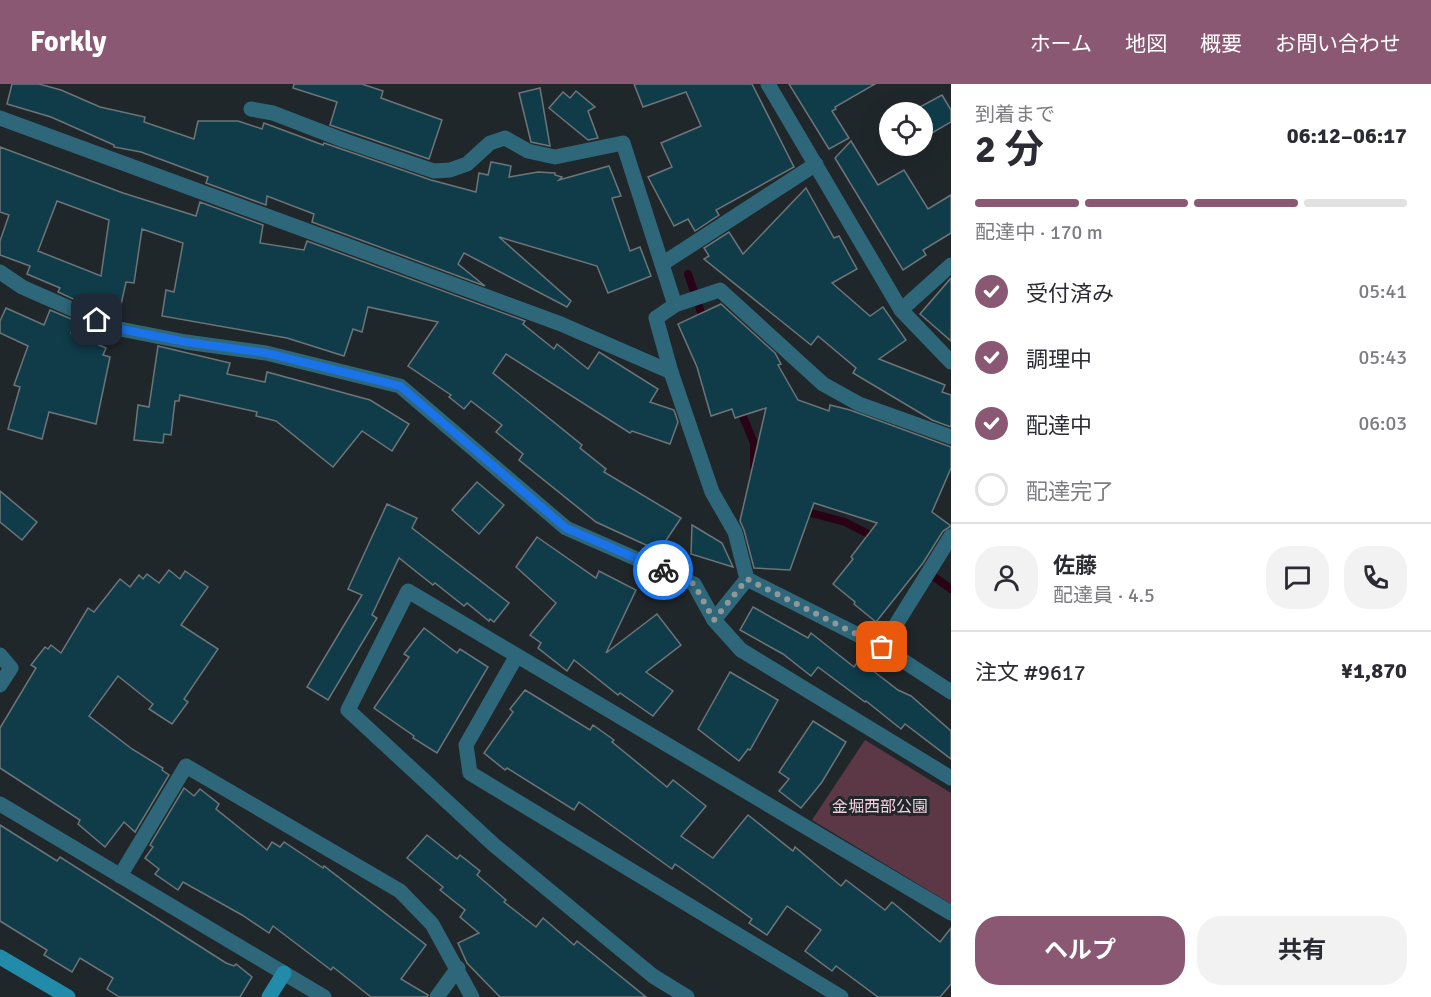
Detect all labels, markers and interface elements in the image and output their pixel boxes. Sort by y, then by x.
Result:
text: Forkly [30,25,106,59]
text: ホーム [1030,31,1092,57]
text: 地図 [1125,31,1167,57]
text: 概要 [1200,31,1242,57]
text: お問い合わせ [1275,31,1401,57]
map controls [879,102,933,156]
button: locate [879,102,933,156]
text: 到着まで [975,102,1055,127]
text: 06:12–06:17 [1287,122,1407,149]
text: 2 分 [975,125,1044,173]
text: 配達中 · 170 m [975,220,1103,245]
icon: check [975,275,1008,308]
text: 05:41 [1358,279,1407,304]
text: 受付済み [1026,280,1114,307]
pin [71,294,122,345]
icon: home [80,303,113,336]
icon: check [975,341,1008,374]
text: 05:43 [1358,345,1407,370]
text: 調理中 [1026,346,1092,373]
icon: check [975,407,1008,440]
text: 06:03 [1358,411,1407,436]
text: 配達中 [1026,412,1092,439]
text: 配達完了 [1026,478,1114,505]
courier [633,540,693,600]
button: person [975,546,1038,609]
button: chat [1266,546,1329,609]
button: phone [1344,546,1407,609]
text: 佐藤 [1053,552,1097,579]
icon: bike [647,554,680,587]
text: 配達員 · 4.5 [1053,583,1155,608]
pin [856,621,907,672]
icon: bag [865,630,898,663]
text: ¥1,870 [1341,657,1407,684]
text: 注文 #9617 [975,659,1086,686]
park label: 金堀西部公園 [832,797,928,817]
button: ヘルプ [975,916,1185,985]
button: 共有 [1197,916,1407,985]

